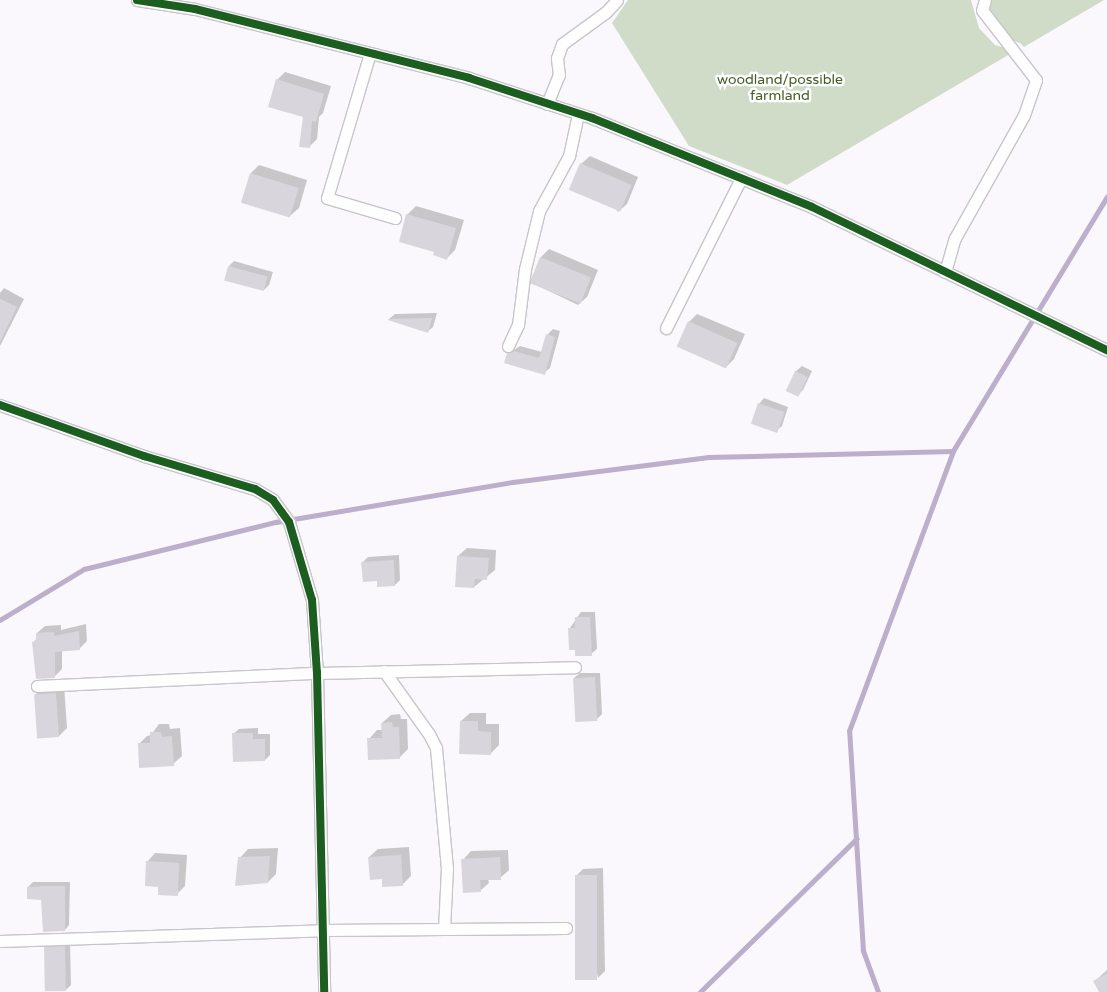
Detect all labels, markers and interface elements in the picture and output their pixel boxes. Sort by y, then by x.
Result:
park label: woodland/possible farmland [717,72,843,104]

